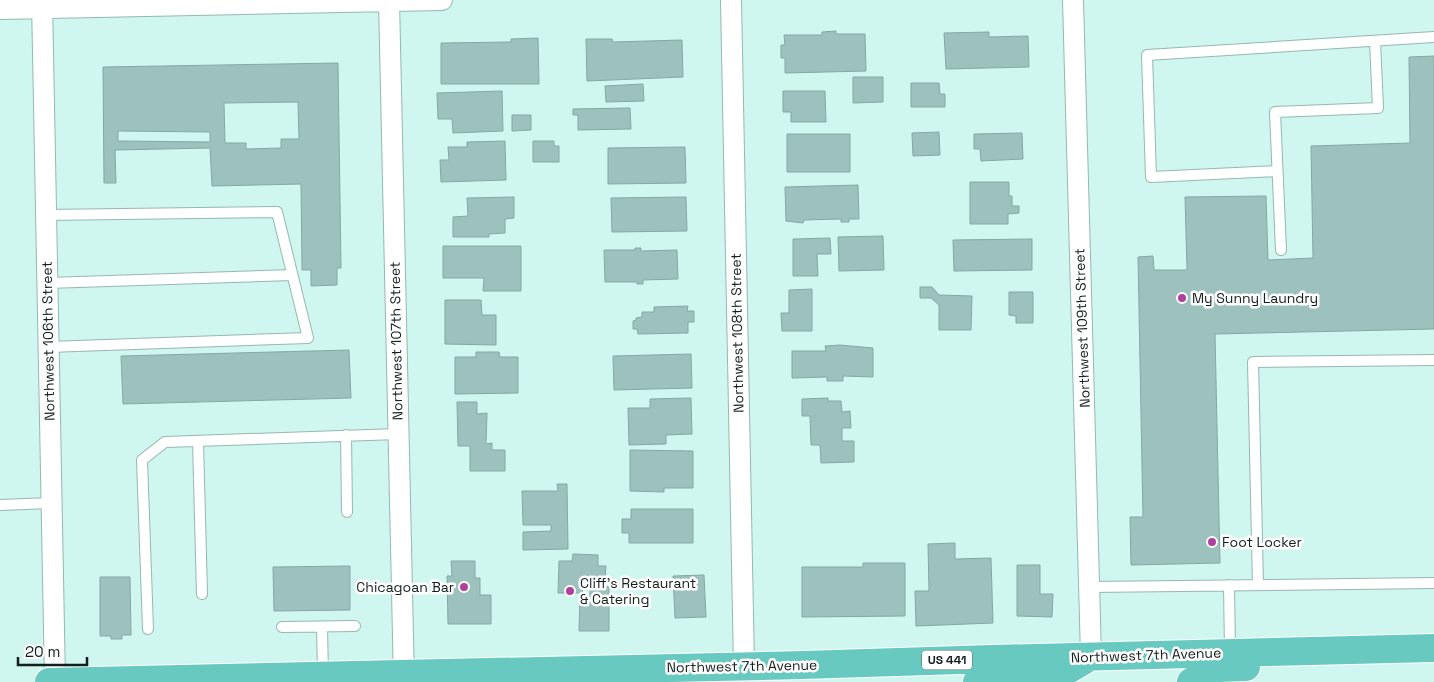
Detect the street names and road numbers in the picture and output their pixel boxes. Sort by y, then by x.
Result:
street label: Northwest 109th Street [1070,248,1094,408]
street label: Northwest 108th Street [727,253,747,413]
street label: Northwest 106th Street [38,261,58,421]
street label: Northwest 107th Street [386,262,406,420]
street label: Northwest 7th Avenue [1070,643,1222,667]
road number: US 441 [922,650,972,670]
street label: Northwest 7th Avenue [667,656,817,676]

